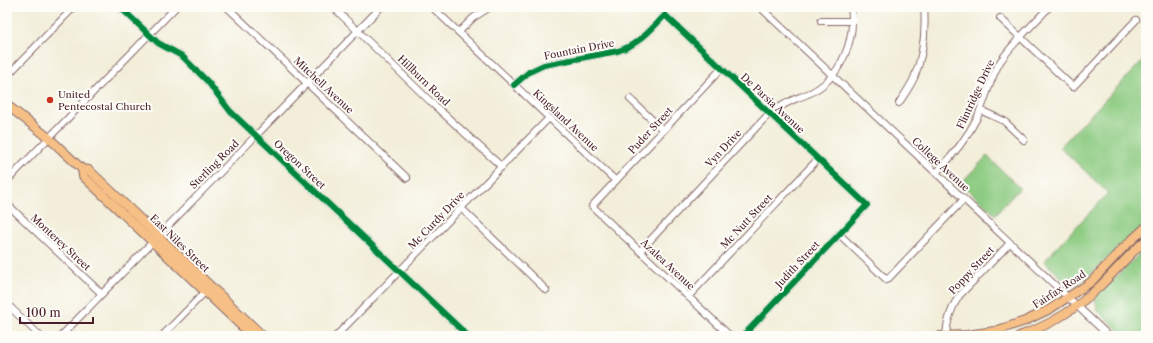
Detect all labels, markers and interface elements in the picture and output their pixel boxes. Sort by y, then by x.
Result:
street label: Fountain Drive [543,36,616,63]
street label: Hillburn Road [395,52,452,109]
street label: Mitchell Avenue [291,54,357,117]
street label: Flintridge Drive [954,57,997,131]
street label: De Parsia Avenue [738,70,808,137]
street label: Kingsland Avenue [530,87,602,154]
place label: United Pentecostal Church [58,88,152,113]
marker: United Pentecostal Church [45,95,55,105]
street label: Puder Street [625,104,676,157]
street label: Vyn Drive [702,126,744,171]
street label: College Avenue [909,134,972,195]
street label: Sterling Road [187,137,242,192]
street label: Oregon Street [271,137,329,192]
street label: Mc Curdy Drive [405,188,468,252]
street label: Mc Nutt Street [718,191,775,251]
street label: Monterey Street [28,211,94,274]
street label: East Niles Street [147,212,212,275]
street label: Azalea Avenue [637,235,698,293]
street label: Judith Street [771,238,823,292]
street label: Poppy Street [946,243,997,297]
street label: Fairfax Road [1030,267,1088,311]
scale bar [20,299,93,325]
text: 100 m [26,305,61,320]

